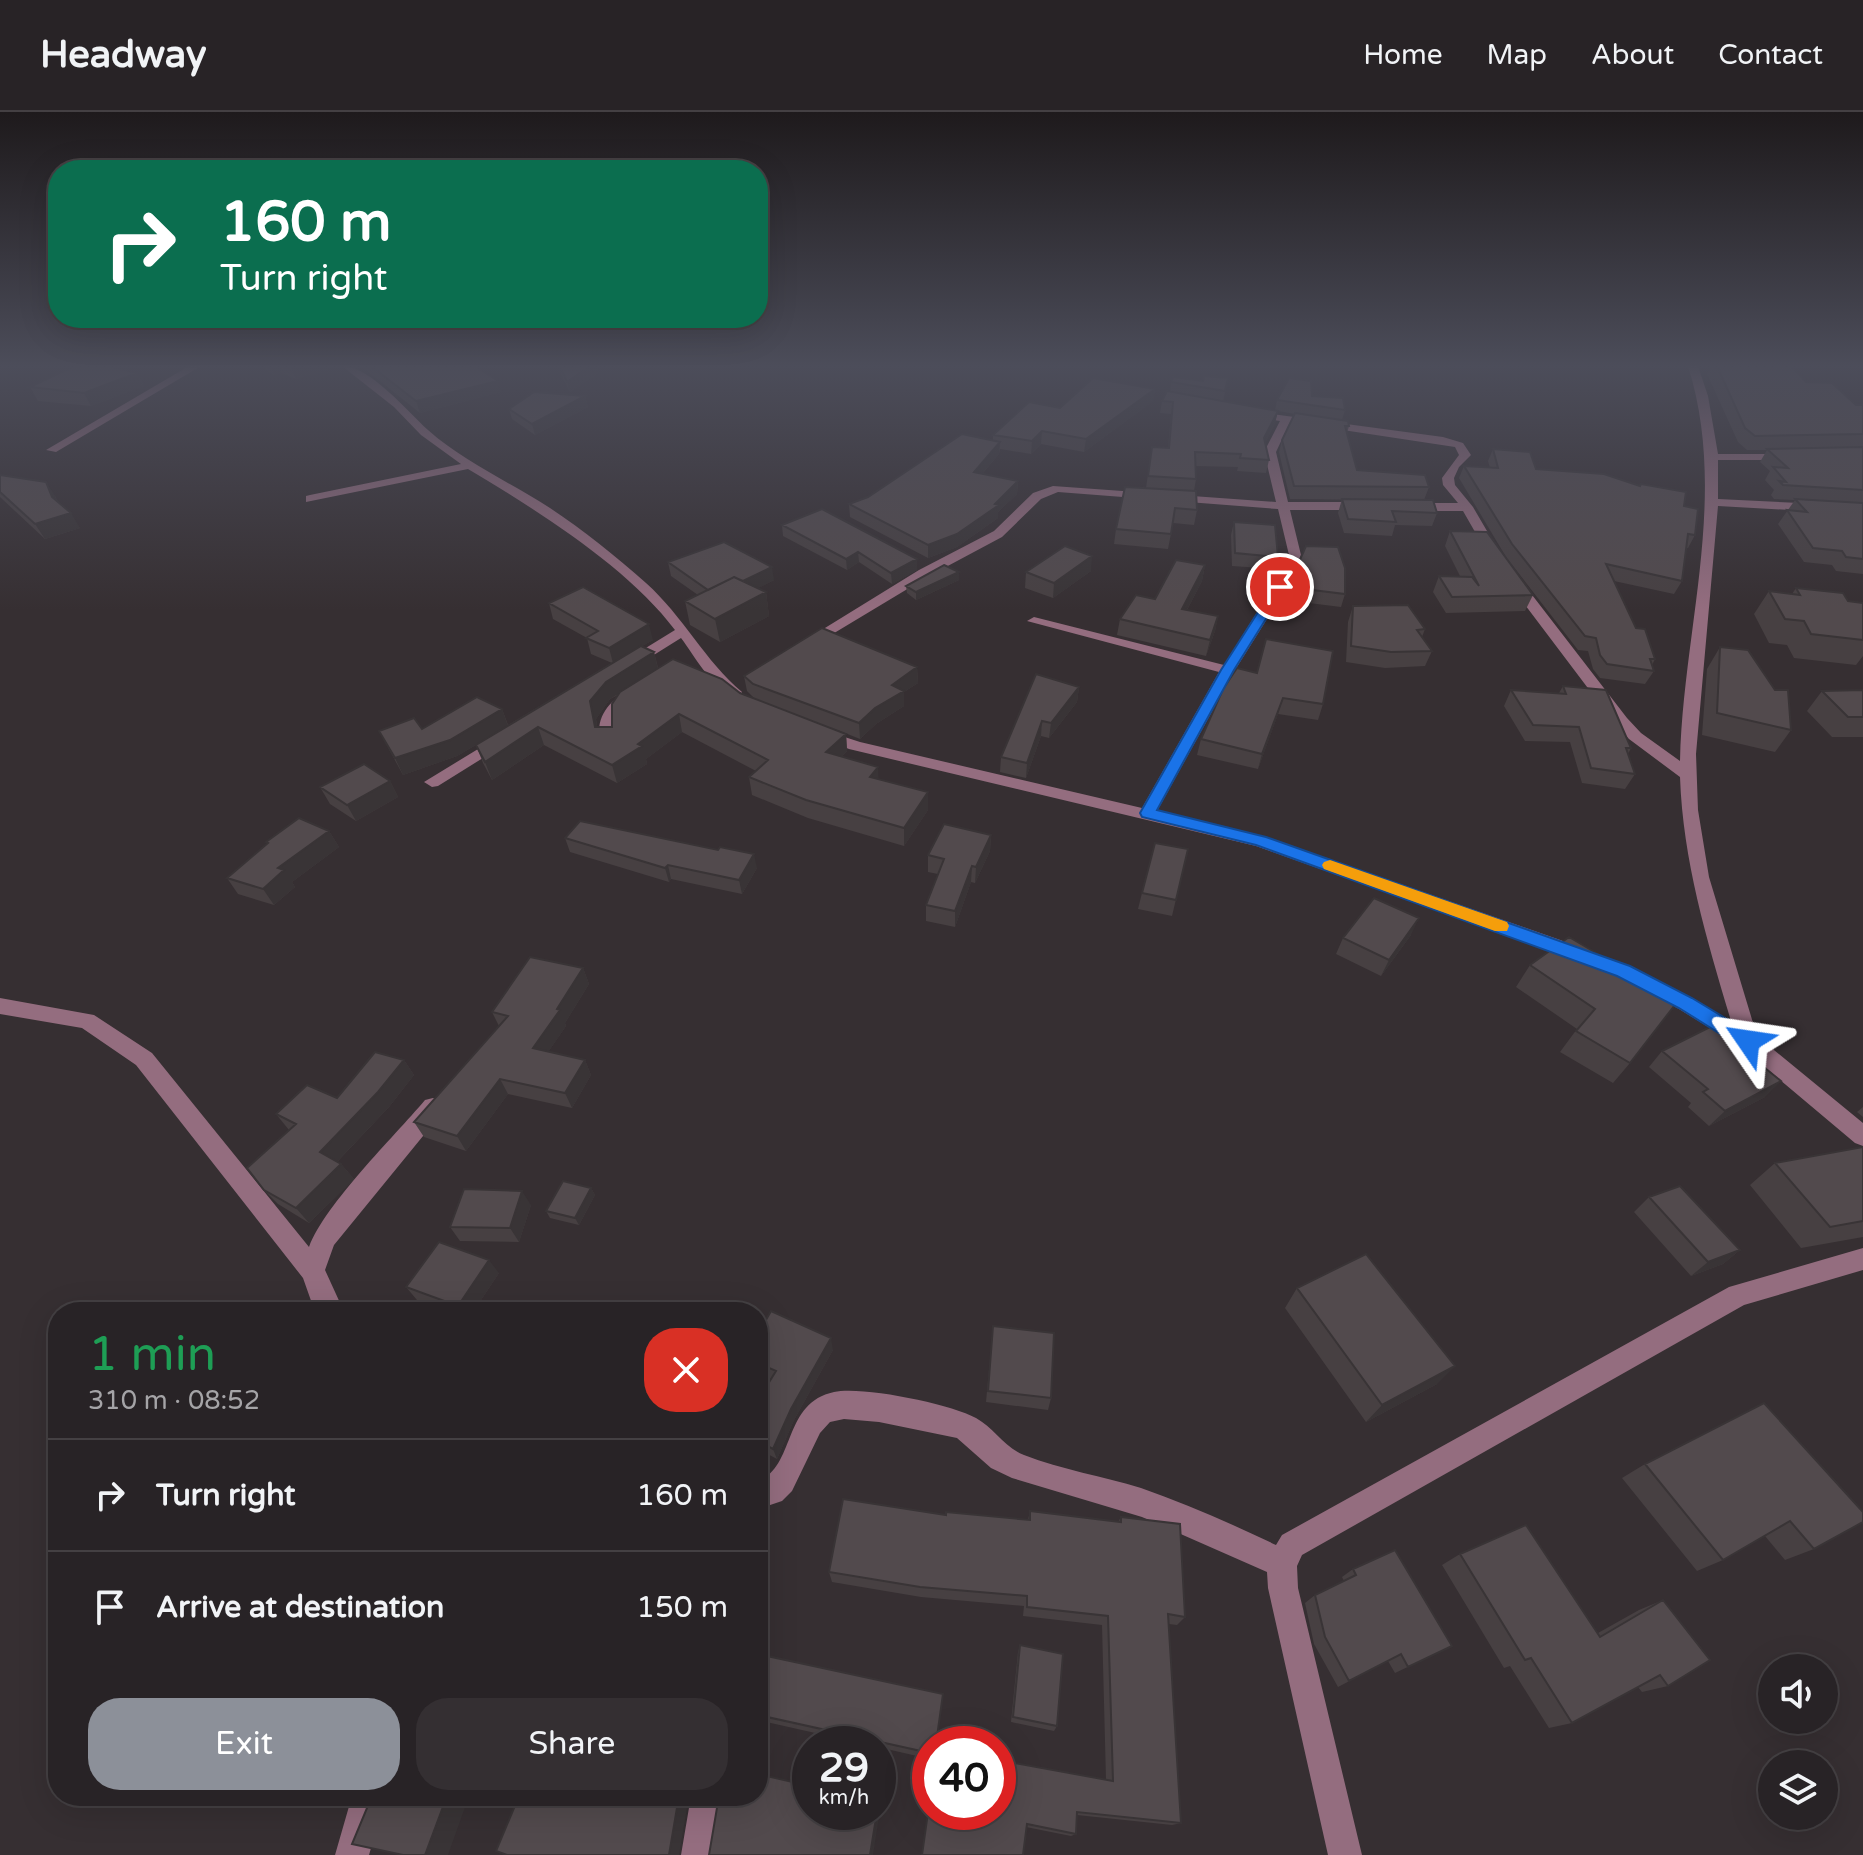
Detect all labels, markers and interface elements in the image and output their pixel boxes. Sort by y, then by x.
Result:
text: Headway [40,32,206,78]
text: Home [1363,38,1443,72]
text: Map [1487,38,1547,72]
text: About [1591,38,1674,72]
text: Contact [1718,38,1823,72]
text: 160 m [220,189,391,256]
icon: right [88,192,192,296]
text: Turn right [220,257,387,300]
pin [1246,553,1314,621]
icon: arrive [1258,565,1302,609]
position arrow [1706,999,1790,1083]
text: 1 min [88,1326,216,1384]
button: close [644,1328,728,1412]
text: 310 m · 08:52 [88,1385,260,1416]
icon: right [88,1473,132,1517]
text: Turn right [156,1477,296,1514]
text: 160 m [636,1477,728,1514]
icon: arrive [88,1585,132,1629]
text: Arrive at destination [156,1589,444,1626]
text: 150 m [636,1589,728,1626]
map controls [1758,1654,1838,1830]
button: sound [1758,1654,1838,1734]
button: Exit [88,1698,400,1790]
button: Share [416,1698,728,1790]
speed limit sign: 40 [912,1726,1016,1830]
text: 29 [819,1744,869,1792]
button: layers [1758,1750,1838,1830]
text: km/h [819,1786,869,1810]

